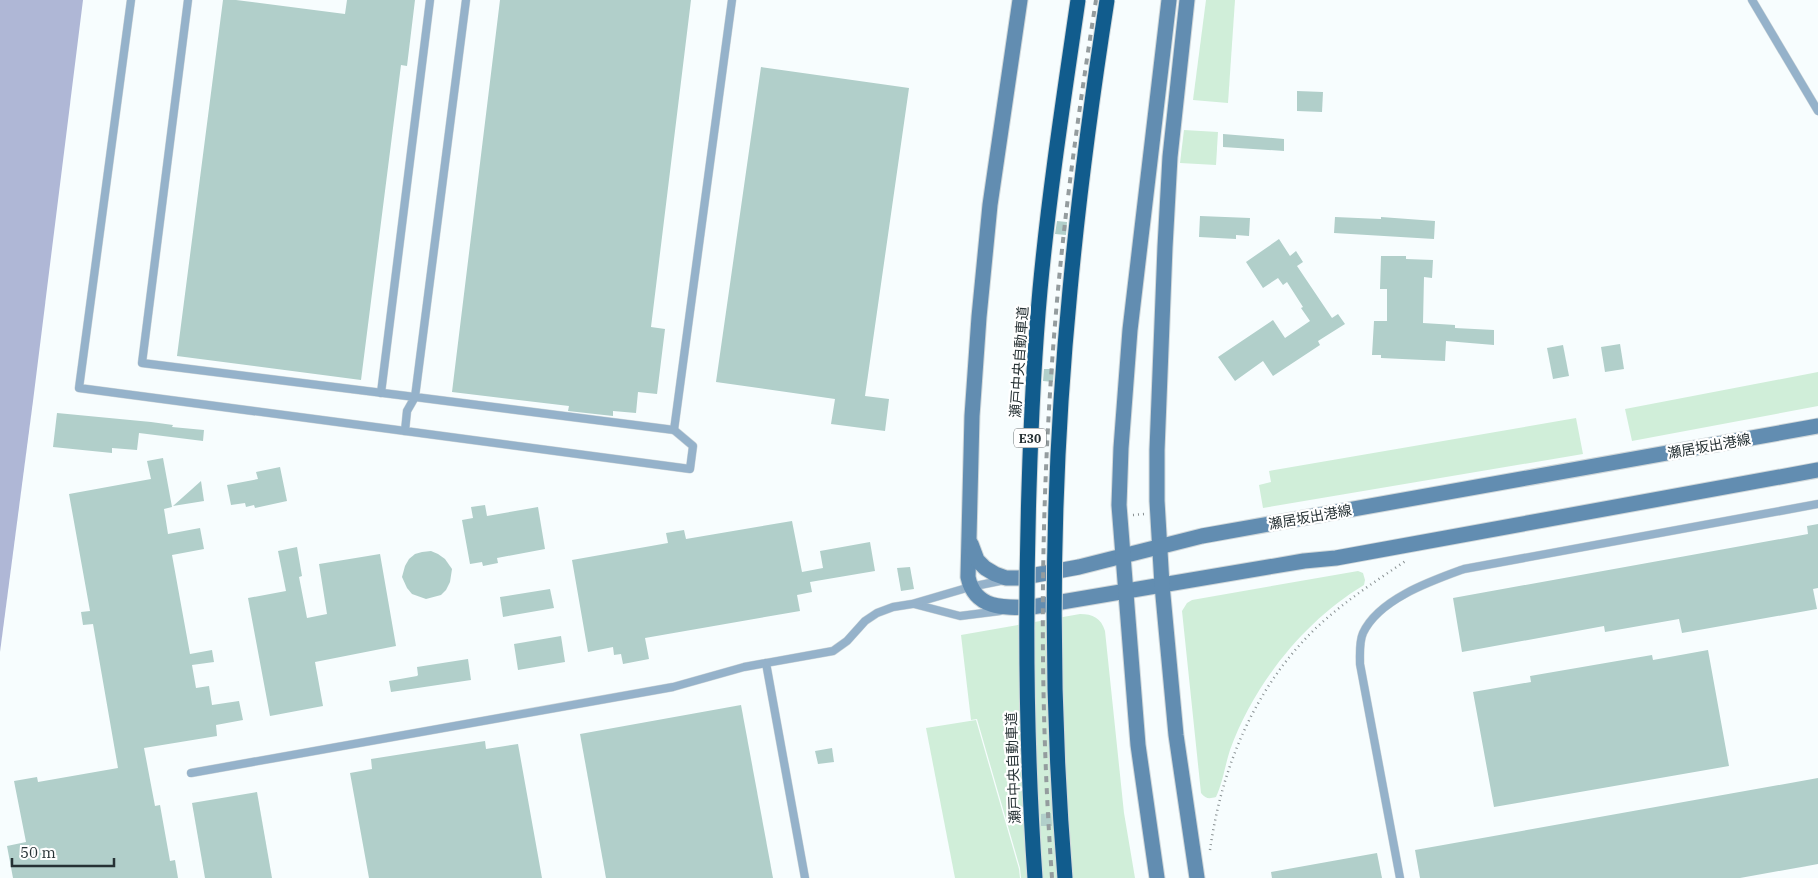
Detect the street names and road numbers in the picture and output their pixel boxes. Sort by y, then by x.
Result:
street label: 瀬戸中央自動車道 [1006,306,1032,418]
road number: E30 [1014,428,1046,448]
street label: 瀬居坂出港線 [1666,430,1752,462]
street label: 瀬居坂出港線 [1267,501,1353,533]
street label: 瀬戸中央自動車道 [1002,712,1024,824]

